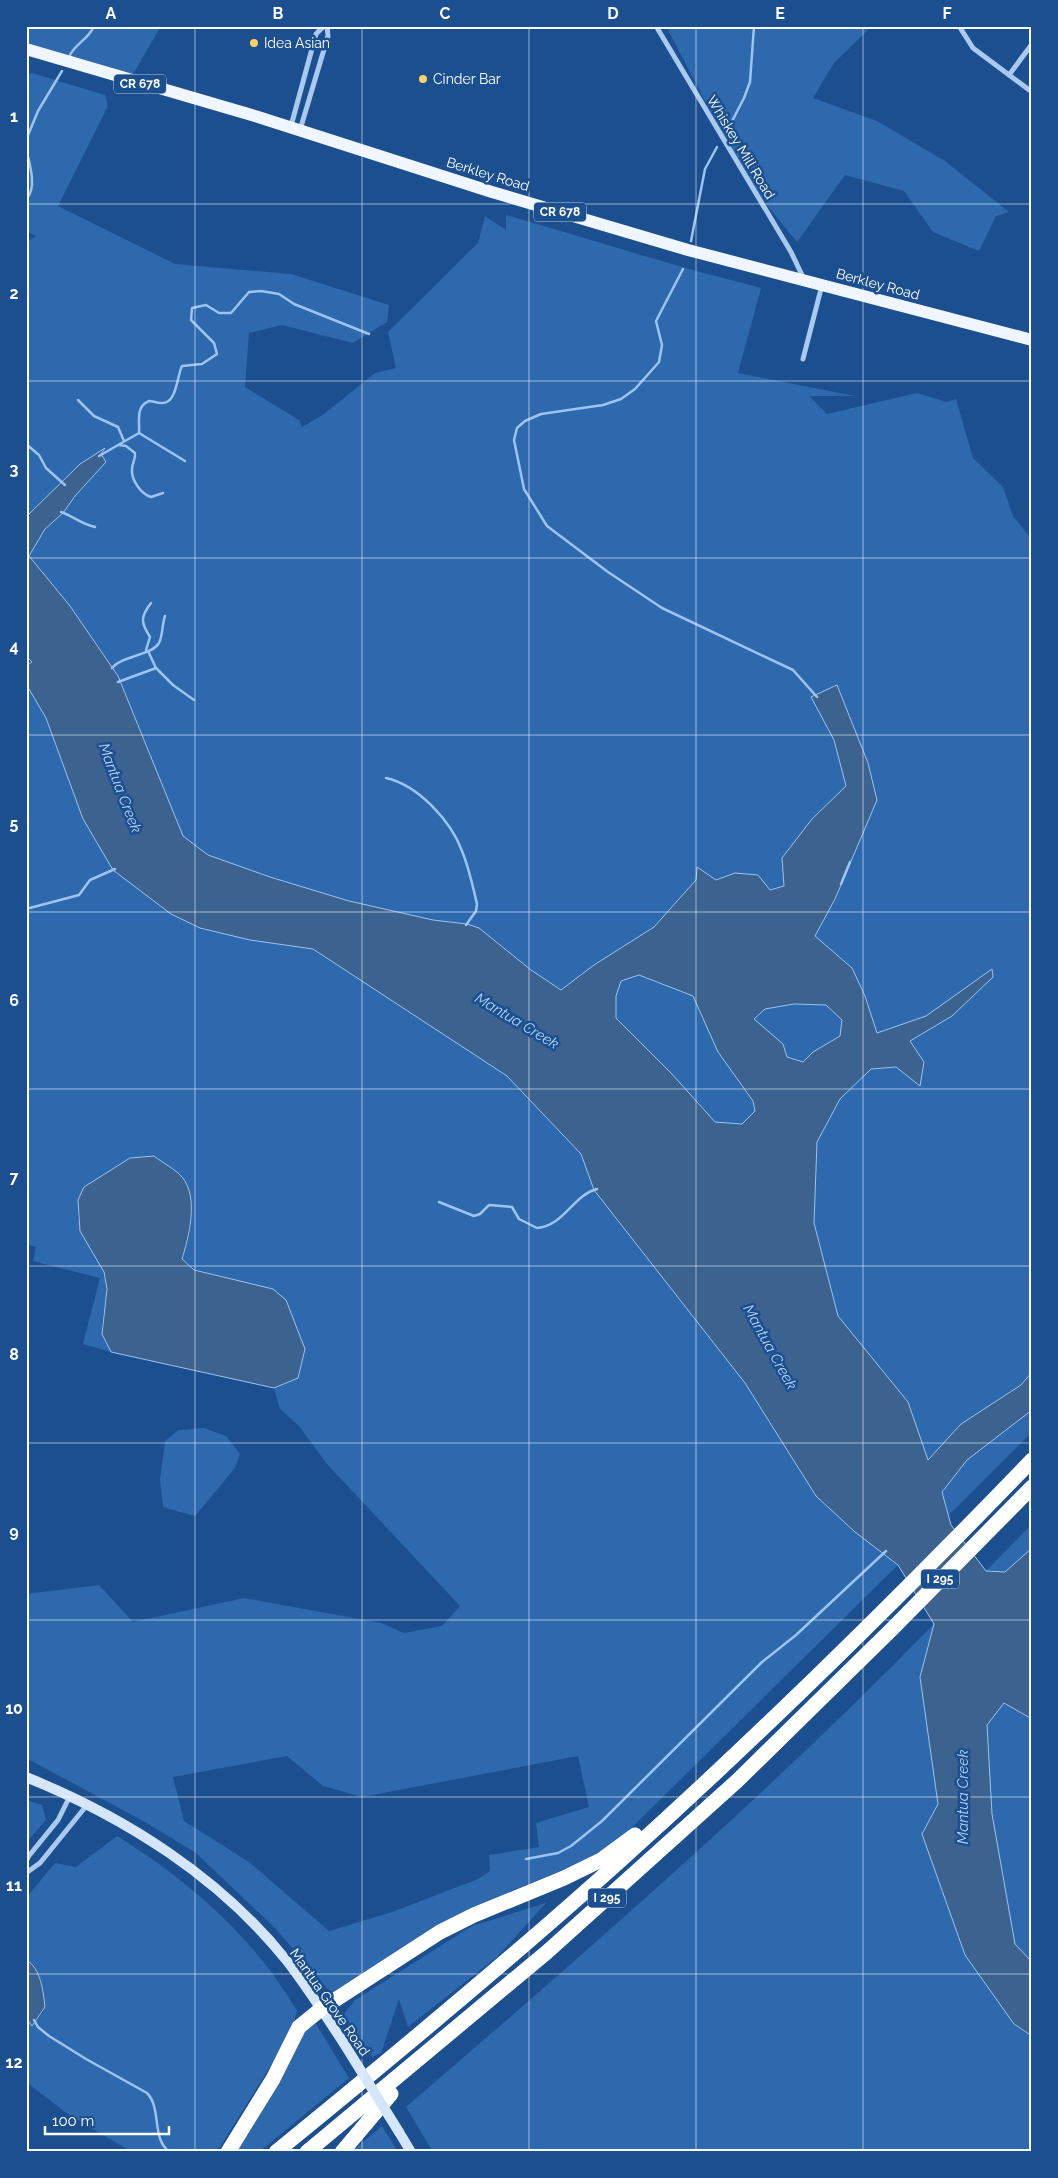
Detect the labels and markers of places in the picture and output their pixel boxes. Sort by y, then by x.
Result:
place label: Idea Asian [264,35,330,51]
marker: Idea Asian [248,37,260,49]
place label: Cinder Bar [433,71,501,87]
marker: Cinder Bar [417,73,429,85]

